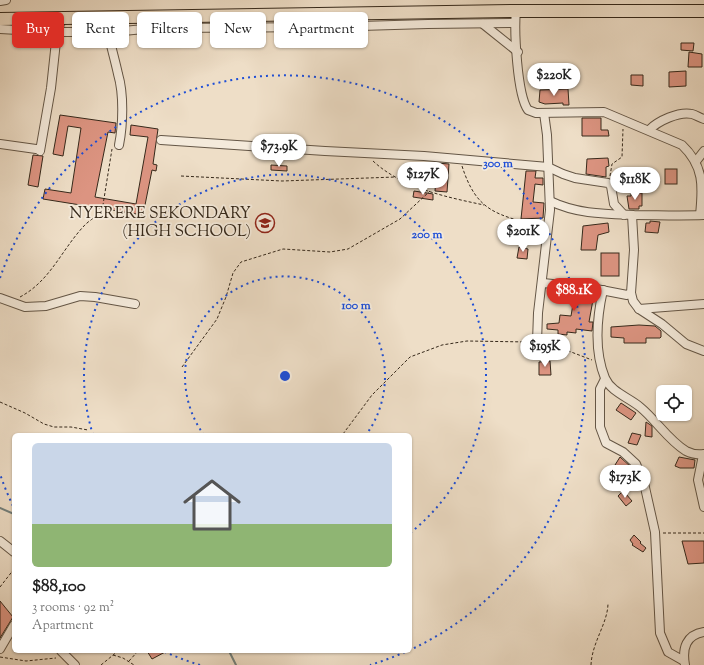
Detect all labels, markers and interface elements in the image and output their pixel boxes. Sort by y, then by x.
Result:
chip: Buy [12,12,64,48]
chip: Rent [72,12,129,48]
chip: Filters [137,12,202,48]
chip: New [210,12,266,48]
chip: Apartment [274,12,368,48]
pin: $220K [526,63,582,97]
text: $220K [536,67,572,85]
pin: $73.9K [246,134,312,168]
text: $73.9K [260,138,298,156]
text: 300 m [483,155,513,173]
pin: $127K [395,162,451,196]
text: $127K [406,166,440,184]
pin: $118K [607,167,663,201]
text: $118K [619,171,651,189]
place label: NYERERE SEKONDARY (HIGH SCHOOL) [70,203,252,244]
school or university icon: NYERERE SEKONDARY (HIGH SCHOOL) [254,212,276,234]
pin: $201K [495,219,551,253]
text: $201K [506,223,540,241]
text: 200 m [412,226,442,244]
pin: $88.1K [541,278,607,312]
text: $88.1K [556,282,592,300]
text: 100 m [340,297,371,315]
pin: $195K [517,334,573,368]
text: $195K [529,338,561,356]
centre of rings [278,369,292,383]
map controls [656,385,692,421]
button: locate [656,385,692,421]
pin: $173K [597,465,653,499]
icon: home [176,469,248,541]
text: $173K [609,469,641,487]
text: $88,100 [32,575,86,599]
text: 3 rooms · 92 m² [32,599,114,617]
text: Apartment [32,617,93,635]

